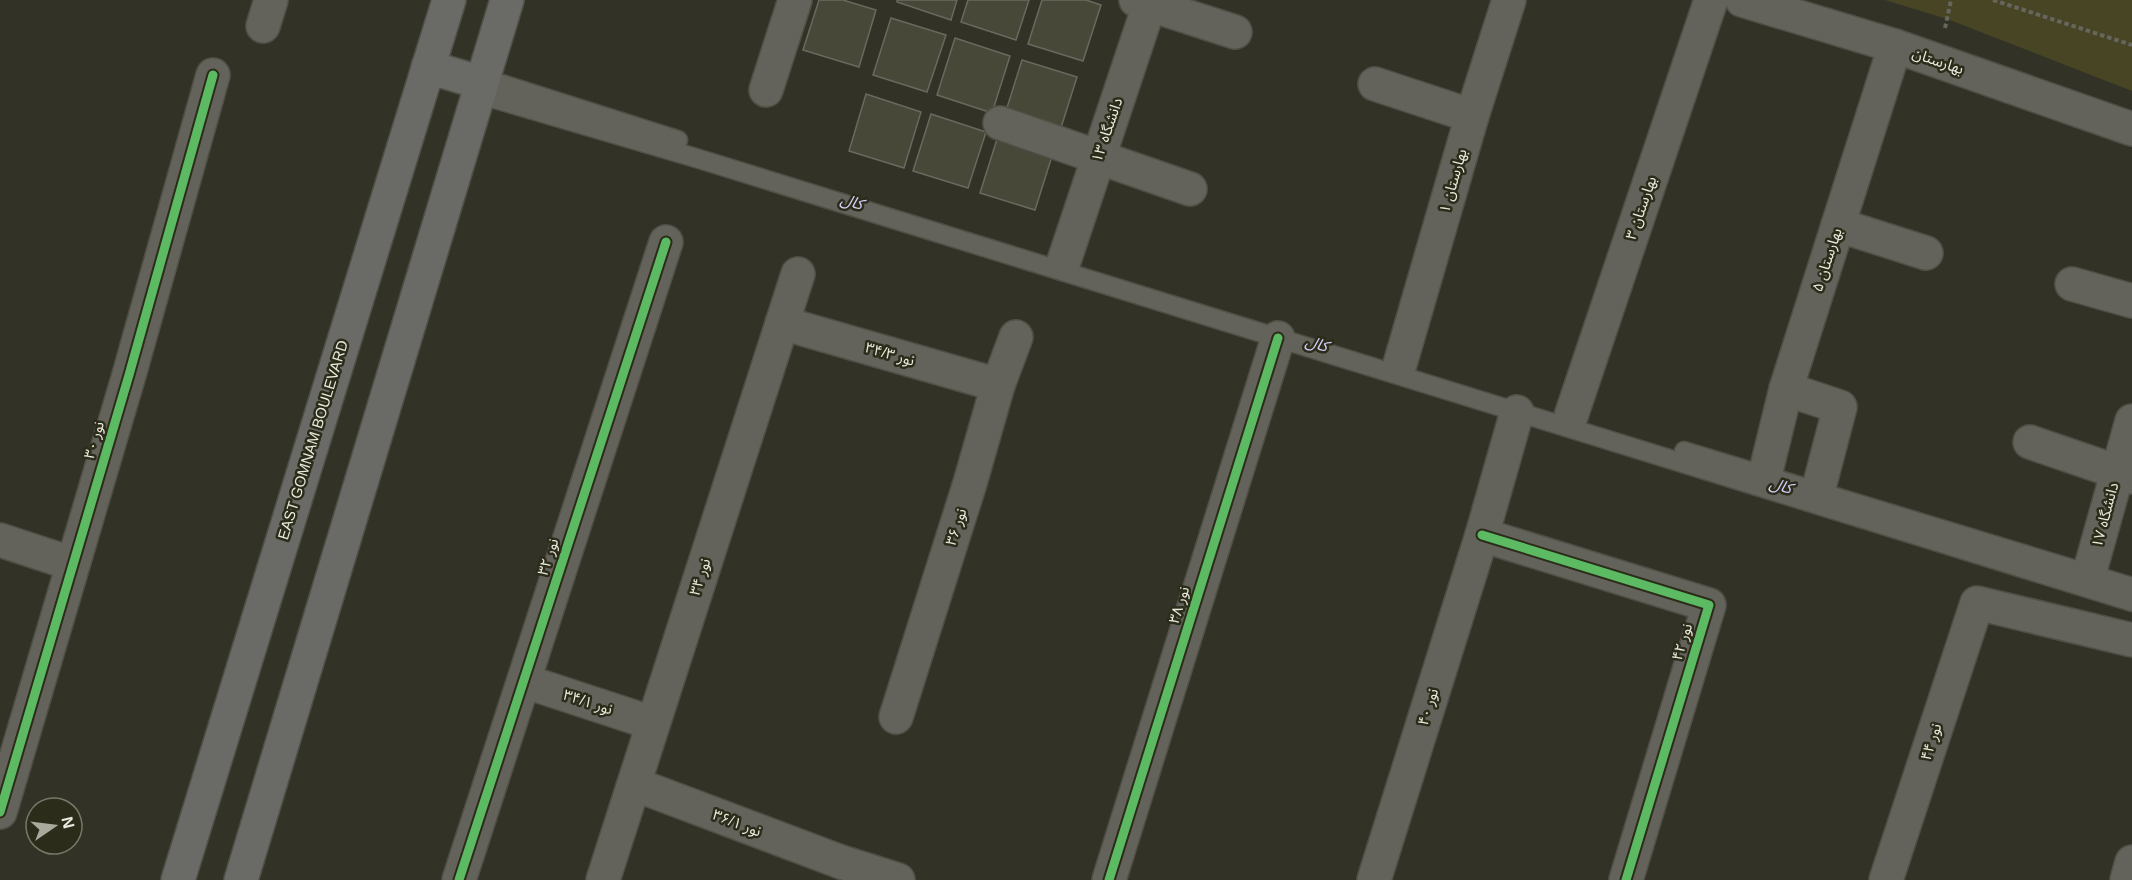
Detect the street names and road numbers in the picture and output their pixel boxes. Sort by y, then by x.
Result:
street label: بهارستان [1910,44,1966,78]
street label: دانشگاه ۱۳ [1088,95,1125,164]
street label: بهارستان ۱ [1435,147,1471,215]
street label: بهارستان ۳ [1622,174,1660,242]
street label: بهارستان ۵ [1808,226,1846,294]
street label: EAST GOMNAM BOULEVARD [274,338,351,542]
street label: نور ۳۴/۳ [863,338,917,370]
street label: نور ۳۰ [80,419,108,461]
street label: دانشگاه ۱۷ [2088,480,2121,549]
street label: نور ۳۶ [942,506,970,548]
street label: نور ۳۲ [534,536,562,578]
street label: نور ۳۴ [686,556,714,598]
street label: نور ۳۸ [1165,584,1193,626]
street label: نور ۴۲ [1668,621,1696,663]
street label: نور ۳۴/۱ [561,686,615,718]
street label: نور ۴۰ [1414,686,1442,728]
street label: نور ۴۴ [1917,721,1945,763]
street label: نور ۳۶/۱ [710,806,764,840]

